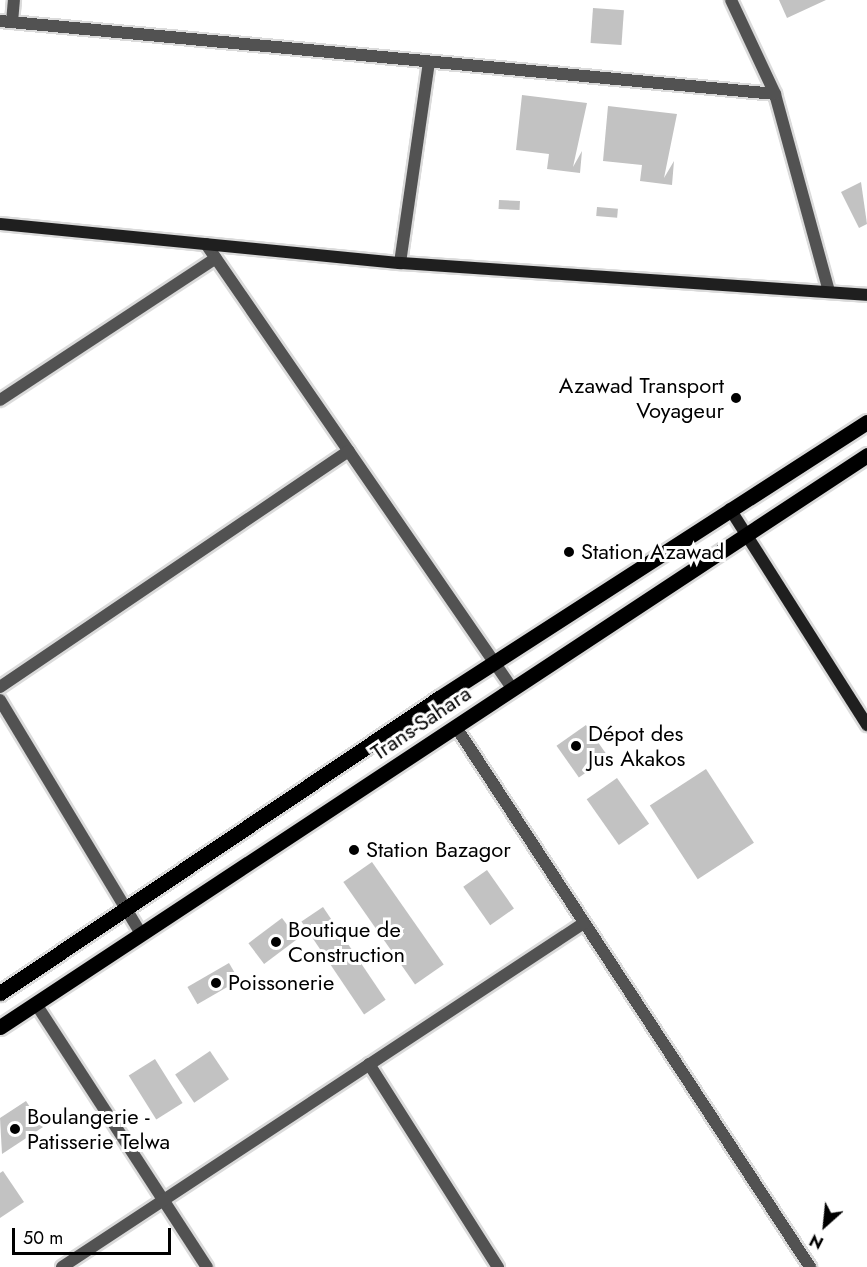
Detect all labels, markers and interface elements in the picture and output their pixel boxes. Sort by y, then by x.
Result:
place label: Azawad Transport Voyageur [559,372,724,424]
marker: Azawad Transport Voyageur [729,391,743,405]
place label: Station Azawad [581,539,724,565]
marker: Station Azawad [562,545,576,559]
street label: Trans-Sahara [366,680,476,766]
place label: Dépot des Jus Akakos [588,720,685,772]
marker: Dépot des Jus Akakos [569,739,583,753]
place label: Station Bazagor [366,837,511,863]
marker: Station Bazagor [347,843,361,857]
place label: Boutique de Construction [288,916,405,968]
marker: Boutique de Construction [269,935,283,949]
place label: Poissonerie [228,970,334,996]
marker: Poissonerie [209,976,223,990]
place label: Boulangerie - Patisserie Telwa [27,1103,170,1154]
marker: Boulangerie - Patisserie Telwa [8,1122,22,1136]
north arrow [795,1195,855,1255]
scale bar [15,1216,174,1254]
text: 50 m [23,1225,63,1251]
text: N [806,1228,827,1255]

